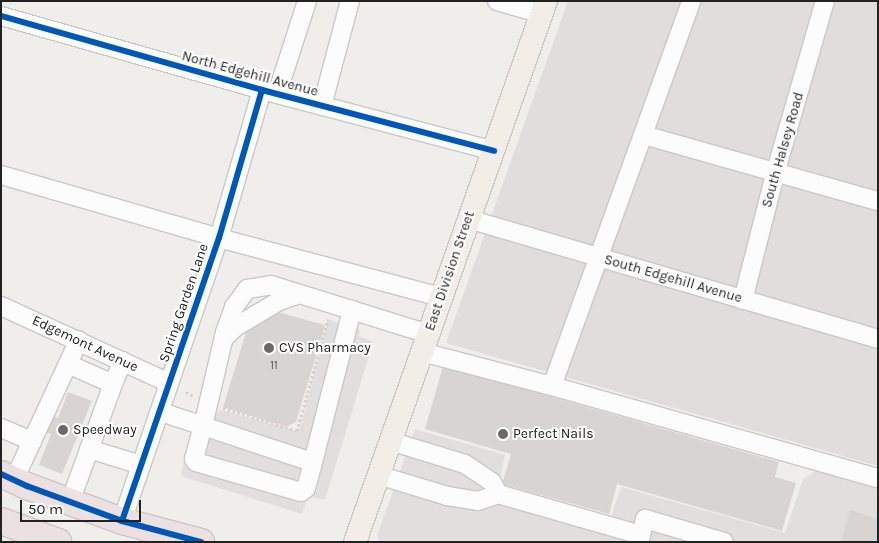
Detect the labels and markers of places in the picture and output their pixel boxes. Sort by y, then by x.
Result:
place label: CVS Pharmacy [279,340,371,356]
marker: CVS Pharmacy [263,342,275,354]
place label: Speedway [73,422,137,438]
marker: Speedway [57,424,69,436]
place label: Perfect Nails [513,426,594,442]
marker: Perfect Nails [497,428,509,440]

